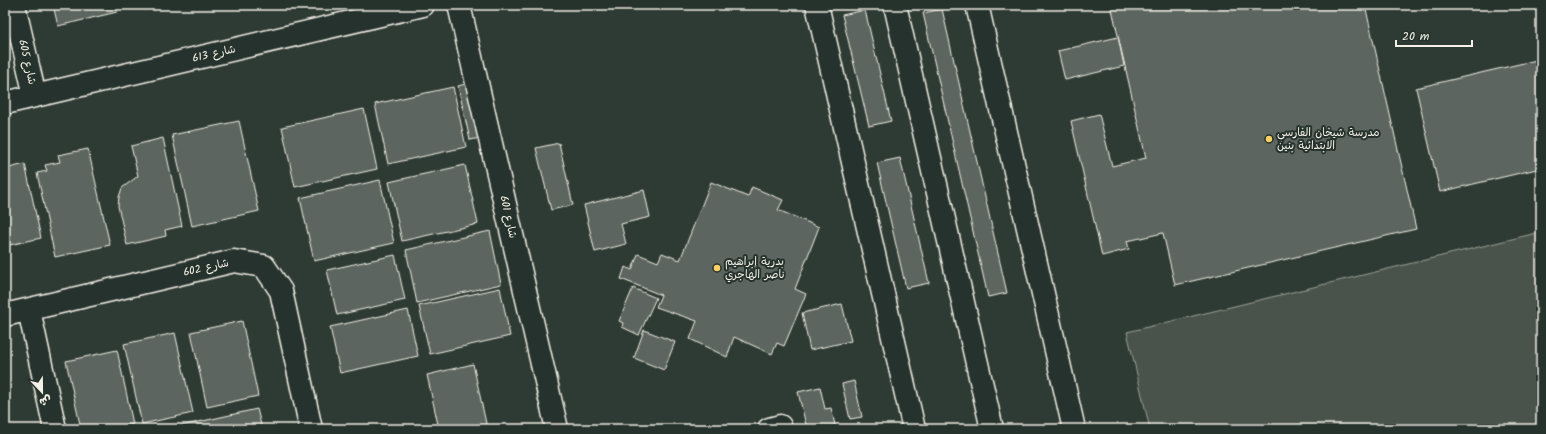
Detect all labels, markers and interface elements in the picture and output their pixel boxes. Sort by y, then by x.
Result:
scale bar [1396,22,1472,48]
text: 20 m [1402,27,1430,46]
street label: شارع 605 [13,38,41,86]
street label: شارع 613 [191,40,237,68]
place label: مدرسة شيخان الفارسي الابتدائية بنين [1277,124,1379,155]
marker: مدرسة شيخان الفارسي الابتدائية بنين [1264,134,1274,144]
street label: شارع 601 [494,194,522,240]
place label: بدرية إبراهيم ناصر الهاجري [725,253,785,284]
street label: شارع 602 [181,254,231,282]
marker: بدرية إبراهيم ناصر الهاجري [712,263,722,273]
north arrow [22,372,62,412]
text: ش [36,390,54,411]

